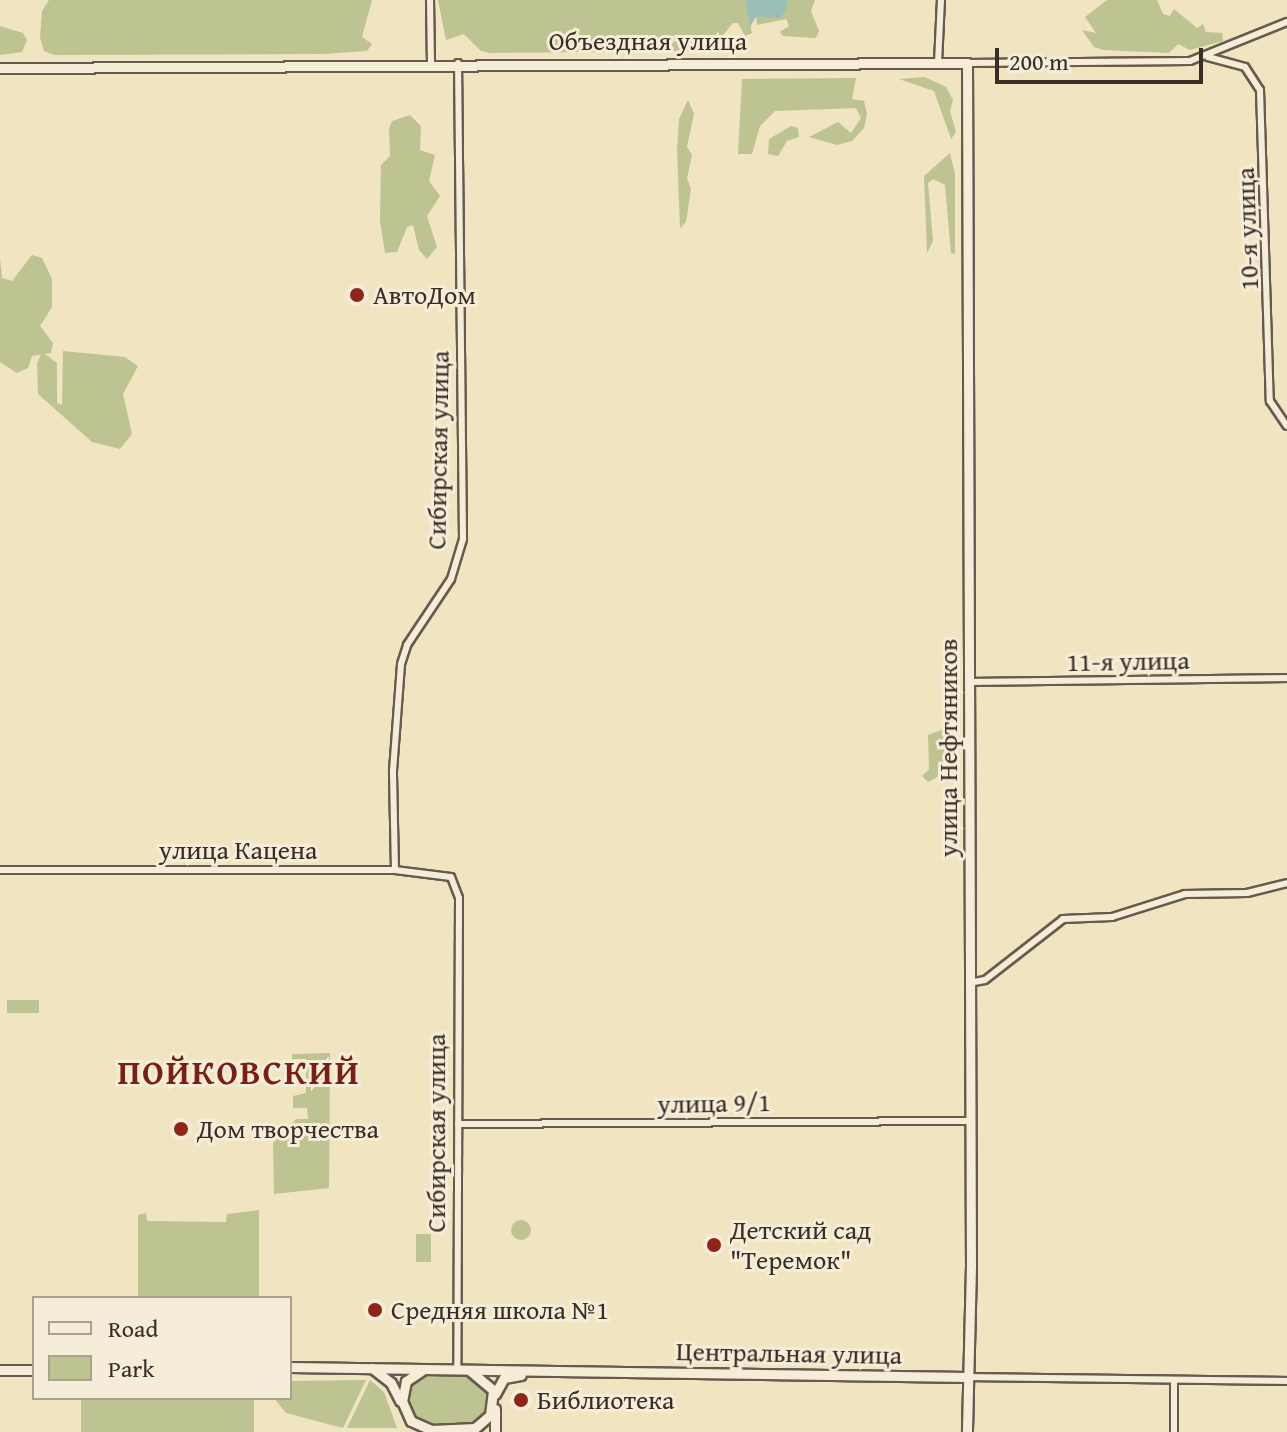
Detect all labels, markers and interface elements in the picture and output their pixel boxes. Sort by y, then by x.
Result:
street label: Объездная улица [549,25,747,57]
scale bar [999,32,1207,82]
text: 200 m [1009,44,1069,79]
street label: 10-я улица [1229,167,1265,291]
place label: АвтоДом [373,279,476,311]
marker: АвтоДом [348,286,366,304]
street label: Сибирская улица [421,350,455,550]
street label: улица Нефтяников [932,639,964,857]
street label: 11-я улица [1066,644,1190,678]
street label: улица Кацена [159,834,317,866]
street label: Сибирская улица [420,1034,452,1232]
district label: ПОЙКОВСКИЙ [117,1052,361,1092]
street label: улица 9/1 [657,1086,771,1120]
place label: Дом творчества [197,1113,379,1145]
marker: Дом творчества [172,1120,190,1138]
place label: Детский сад "Теремок" [730,1214,871,1276]
marker: Детский сад "Теремок" [705,1236,723,1254]
place label: Средняя школа №1 [391,1294,609,1326]
legend [32,1296,292,1400]
marker: Средняя школа №1 [366,1301,384,1319]
text: Road [108,1311,158,1346]
street label: Центральная улица [676,1335,902,1371]
text: Park [108,1351,154,1386]
place label: Библиотека [537,1384,674,1416]
marker: Библиотека [512,1391,530,1409]

